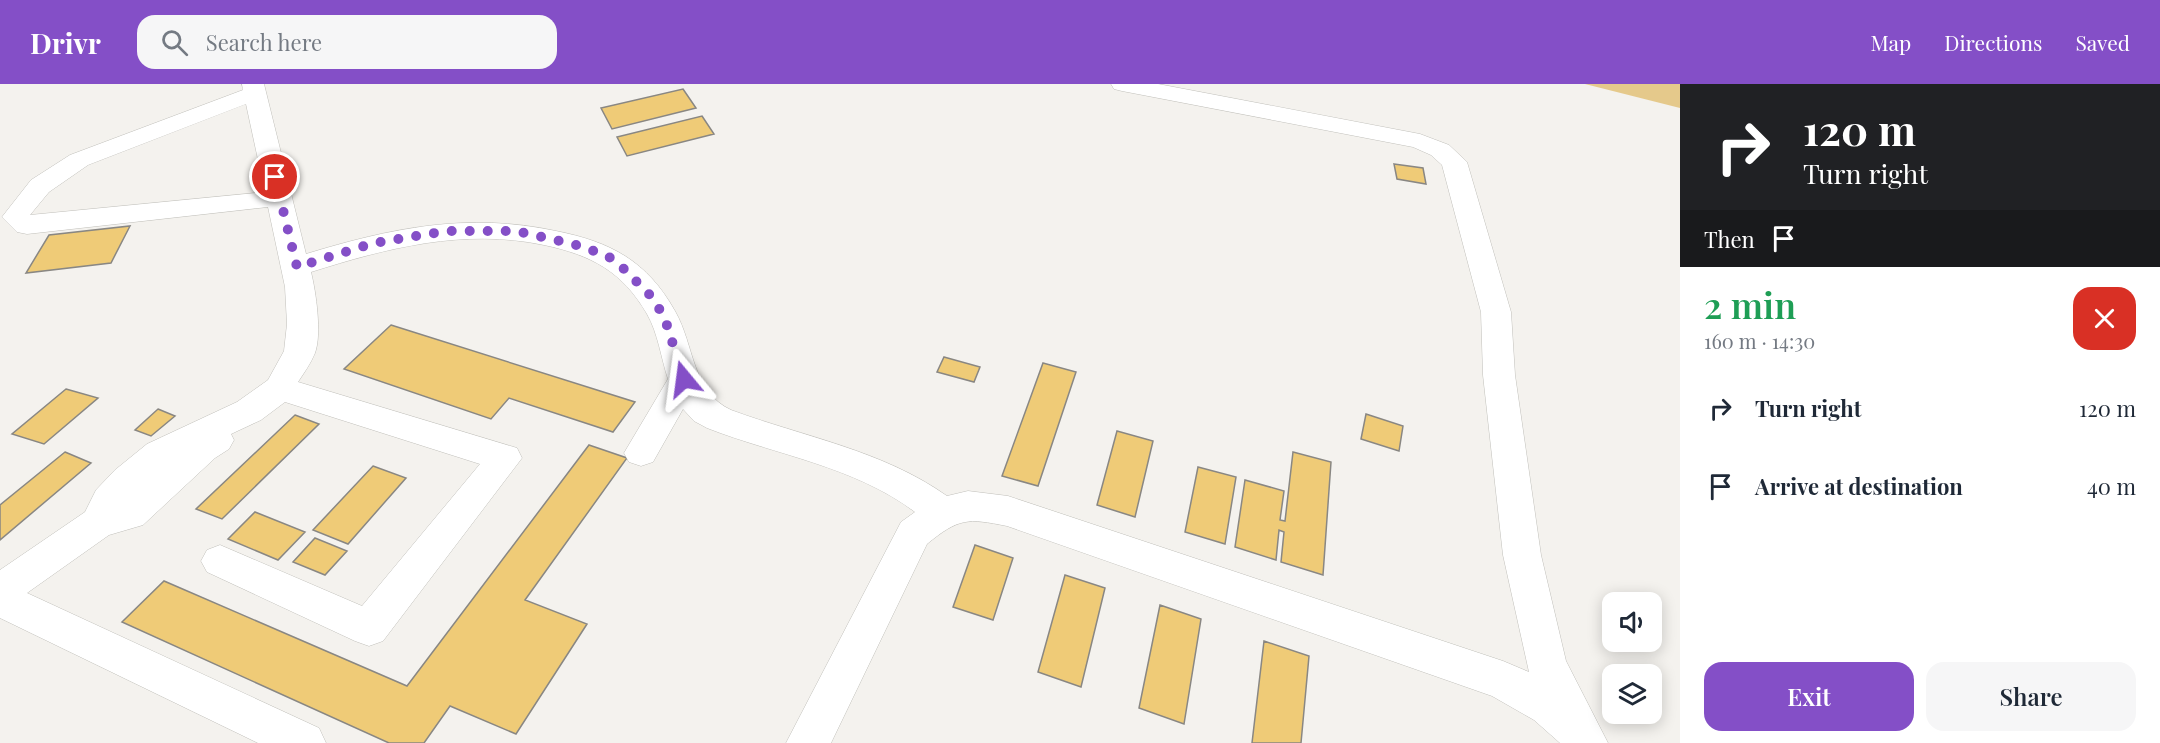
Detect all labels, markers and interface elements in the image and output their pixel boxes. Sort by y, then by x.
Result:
search box [137,15,557,69]
text: Drivr [30,24,101,61]
icon: search [158,26,191,59]
text: Search here [206,27,322,57]
text: Map [1870,28,1911,56]
text: Directions [1944,28,2042,56]
text: Saved [2075,28,2130,56]
text: 120 m [1803,101,1916,157]
icon: right [1704,108,1782,186]
pin [249,151,300,202]
text: Turn right [1803,155,1928,191]
icon: arrive [258,160,291,193]
icon: arrive [1767,222,1800,255]
text: Then [1704,224,1755,254]
text: 2 min [1704,280,1796,328]
button: close [2073,287,2136,350]
text: 160 m · 14:30 [1704,327,1815,354]
position arrow [652,347,716,411]
icon: right [1704,392,1737,425]
text: Turn right [1755,393,1861,423]
text: 120 m [2079,393,2136,423]
icon: arrive [1704,470,1737,503]
text: Arrive at destination [1755,471,1963,501]
text: 40 m [2087,471,2136,501]
map controls [1602,592,1662,724]
button: sound [1602,592,1662,652]
button: Exit [1704,662,1914,731]
button: Share [1926,662,2136,731]
button: layers [1602,664,1662,724]

